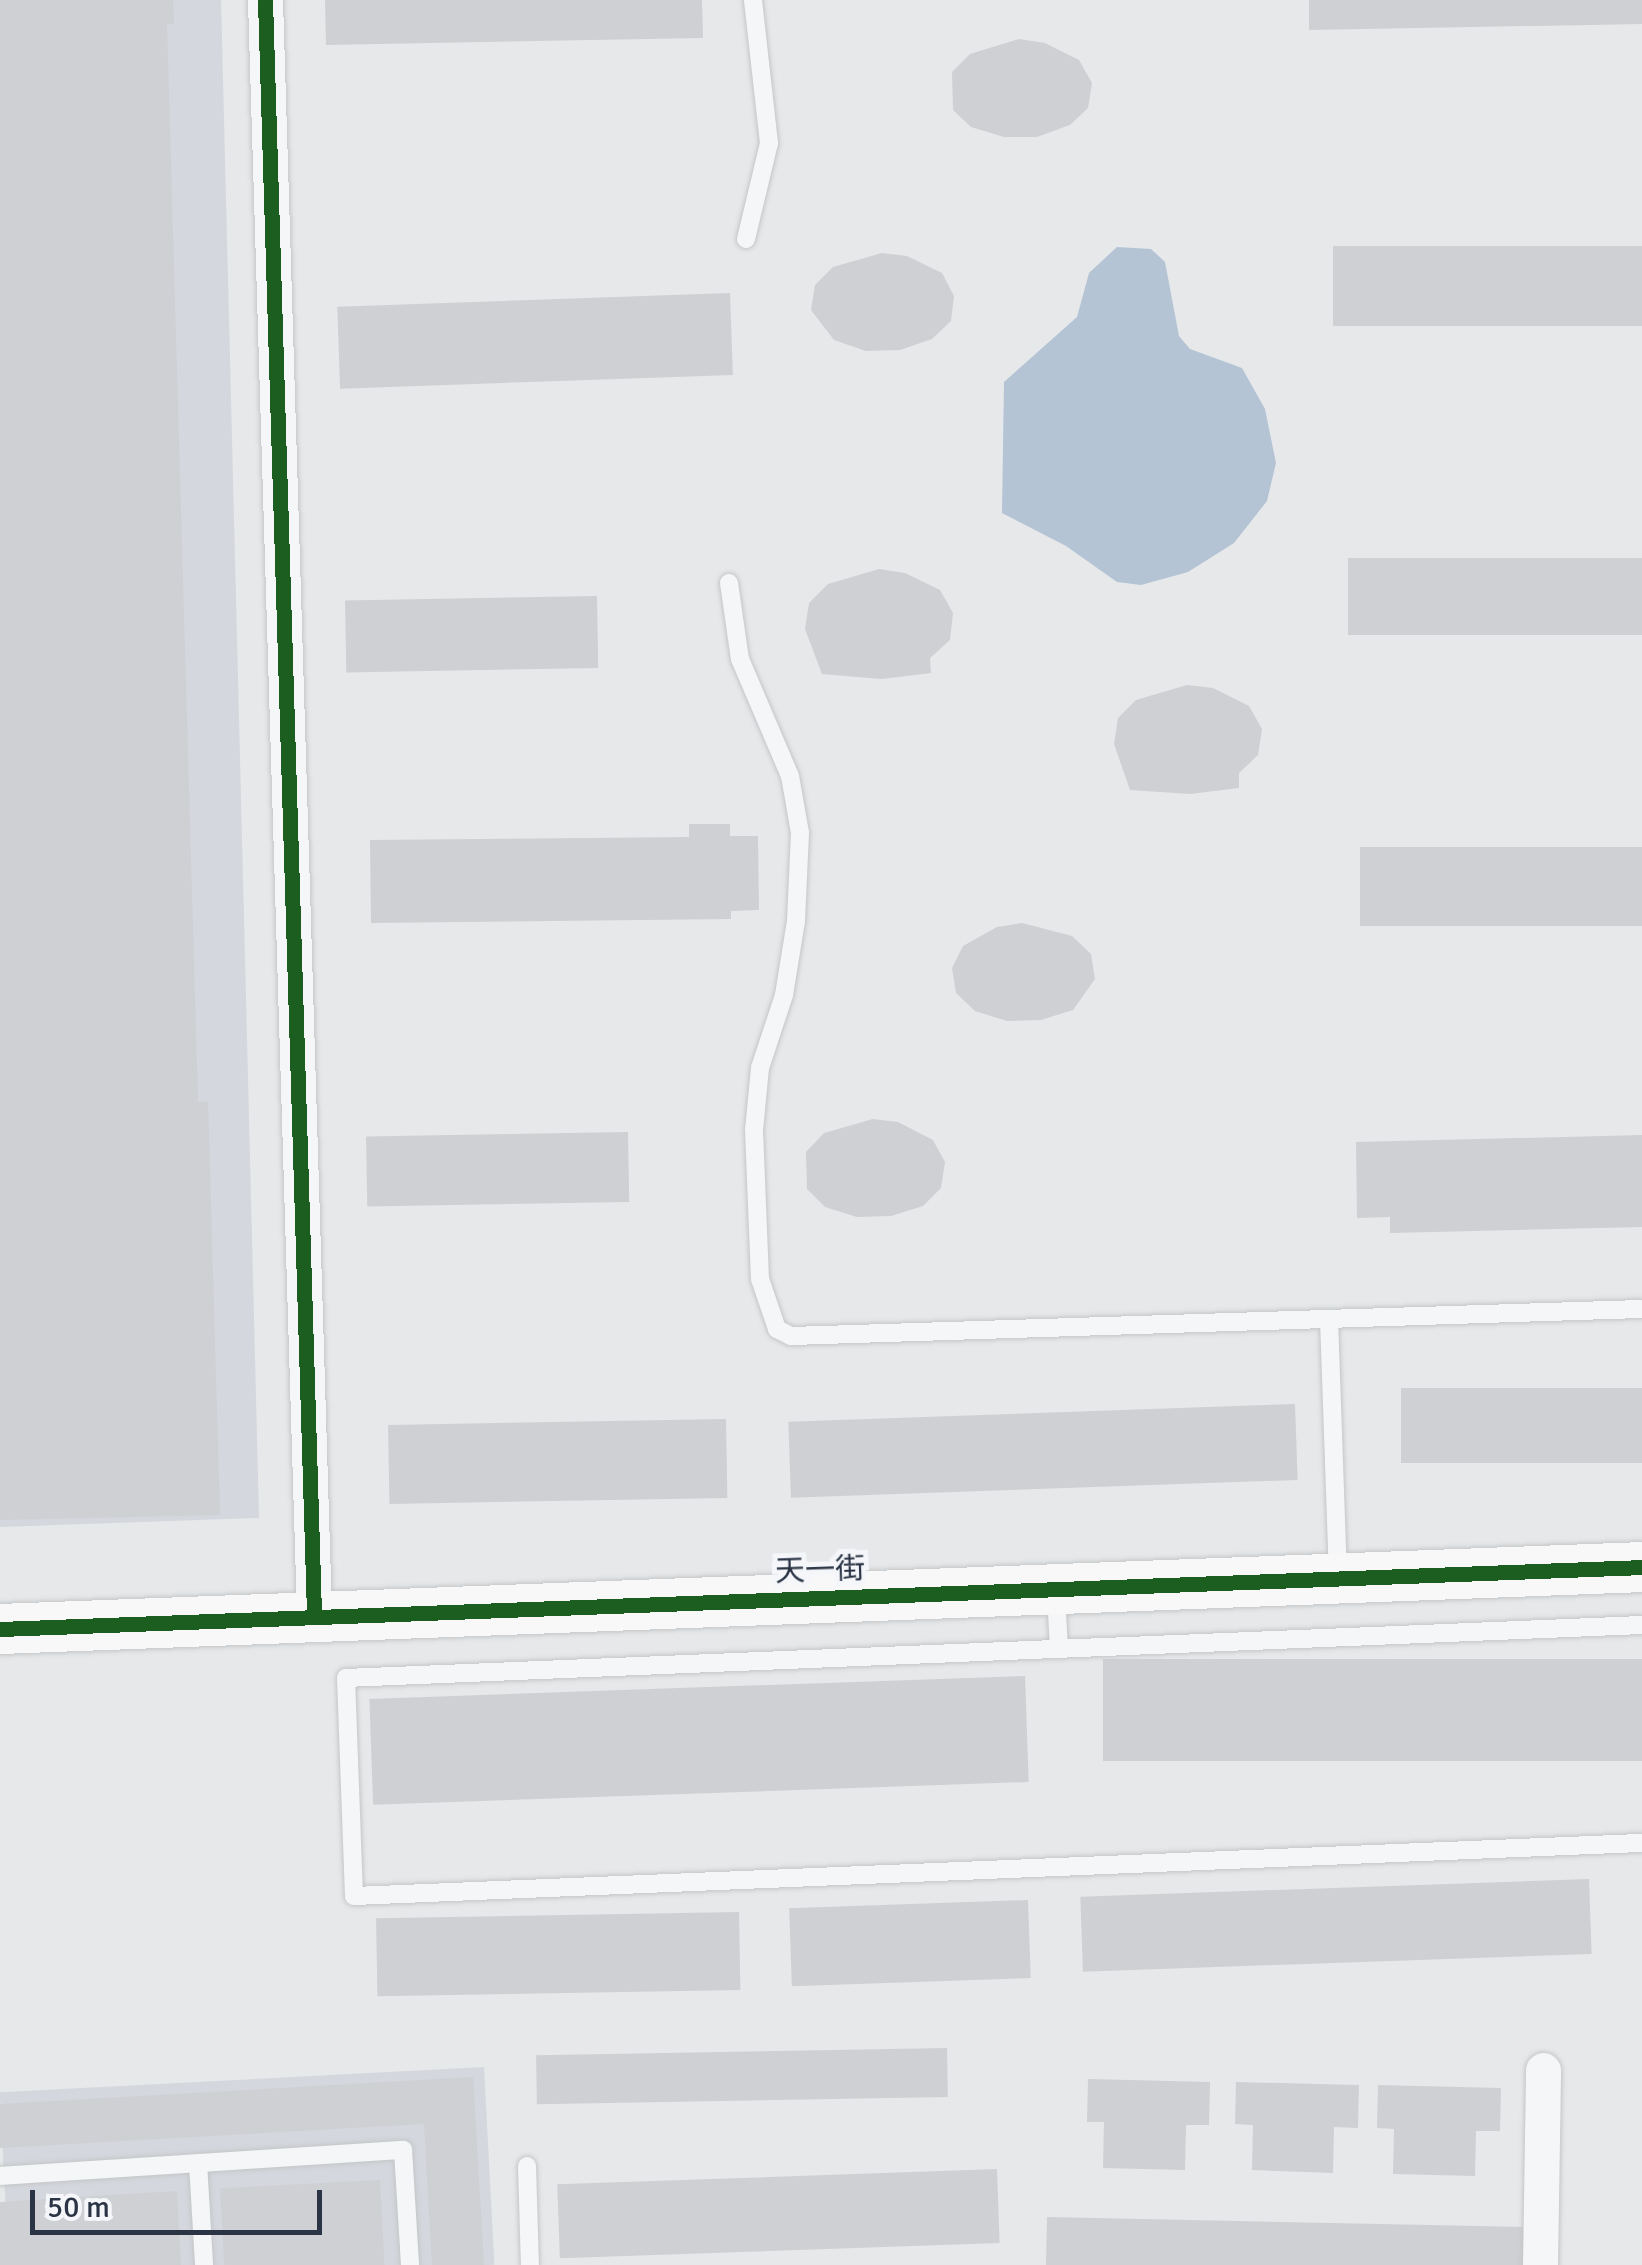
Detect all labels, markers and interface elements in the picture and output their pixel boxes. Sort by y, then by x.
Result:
street label: 天一街 [774,1551,866,1591]
scale bar [35,2170,328,2232]
text: 50 m [47,2189,110,2226]

